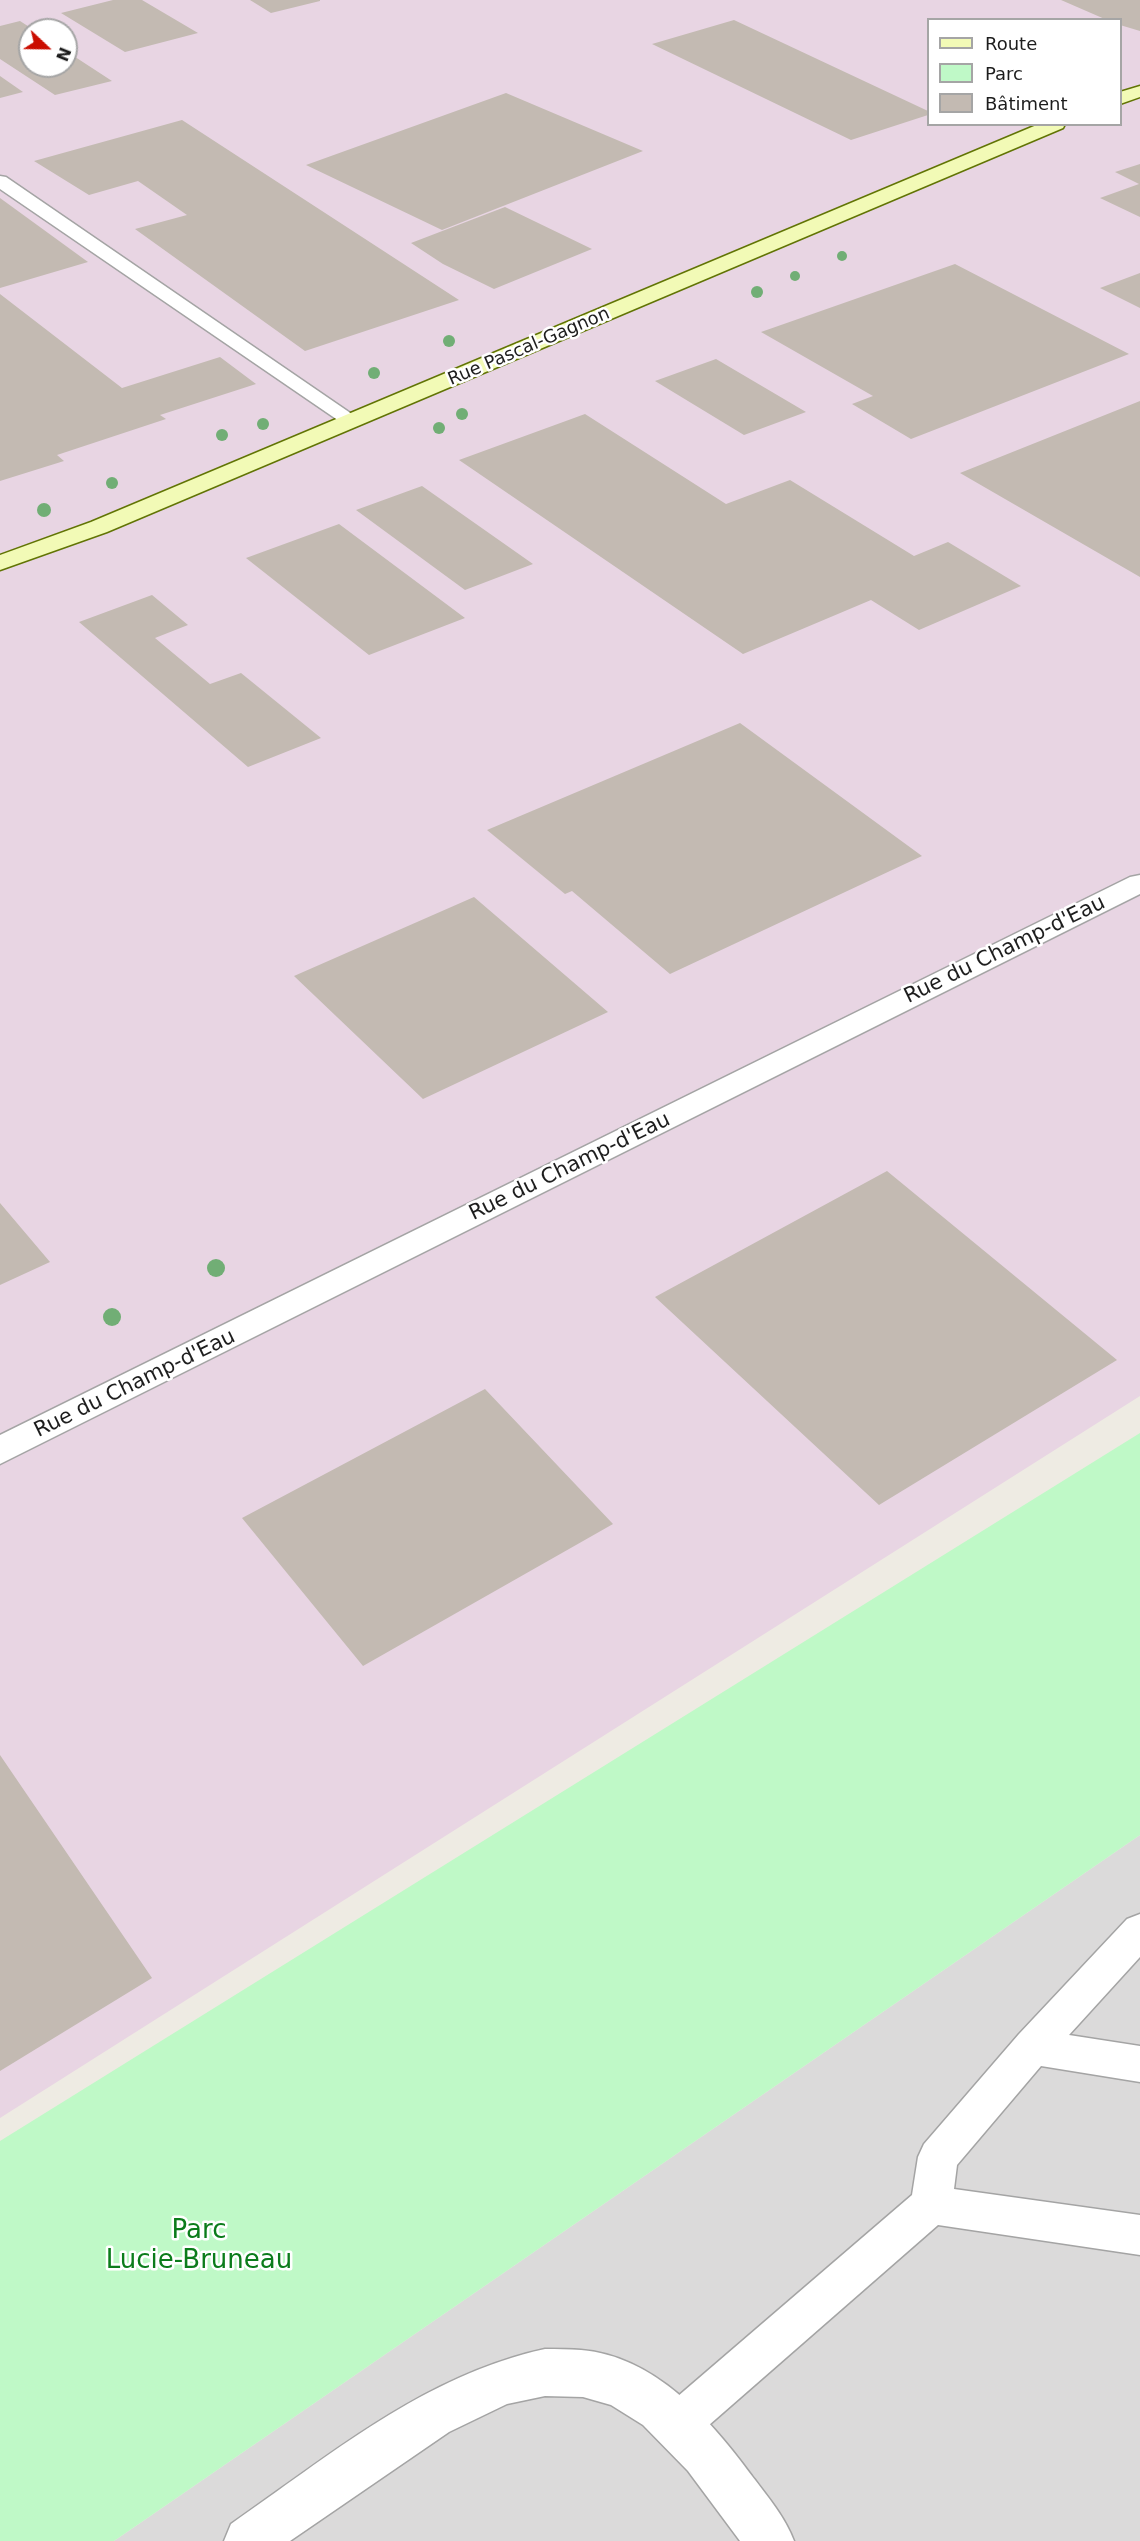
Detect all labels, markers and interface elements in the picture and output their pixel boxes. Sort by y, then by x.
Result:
north arrow [18,18,78,78]
legend [927,18,1122,126]
text: Route [985,33,1037,54]
text: N [52,44,75,64]
text: Parc [985,63,1023,84]
text: Bâtiment [985,93,1068,114]
street label: Rue Pascal-Gagnon [445,303,613,391]
street label: Rue du Champ-d'Eau [900,890,1110,1010]
street label: Rue du Champ-d'Eau [465,1107,675,1227]
street label: Rue du Champ-d'Eau [30,1324,240,1444]
park label: Parc Lucie-Bruneau [106,2215,292,2276]

